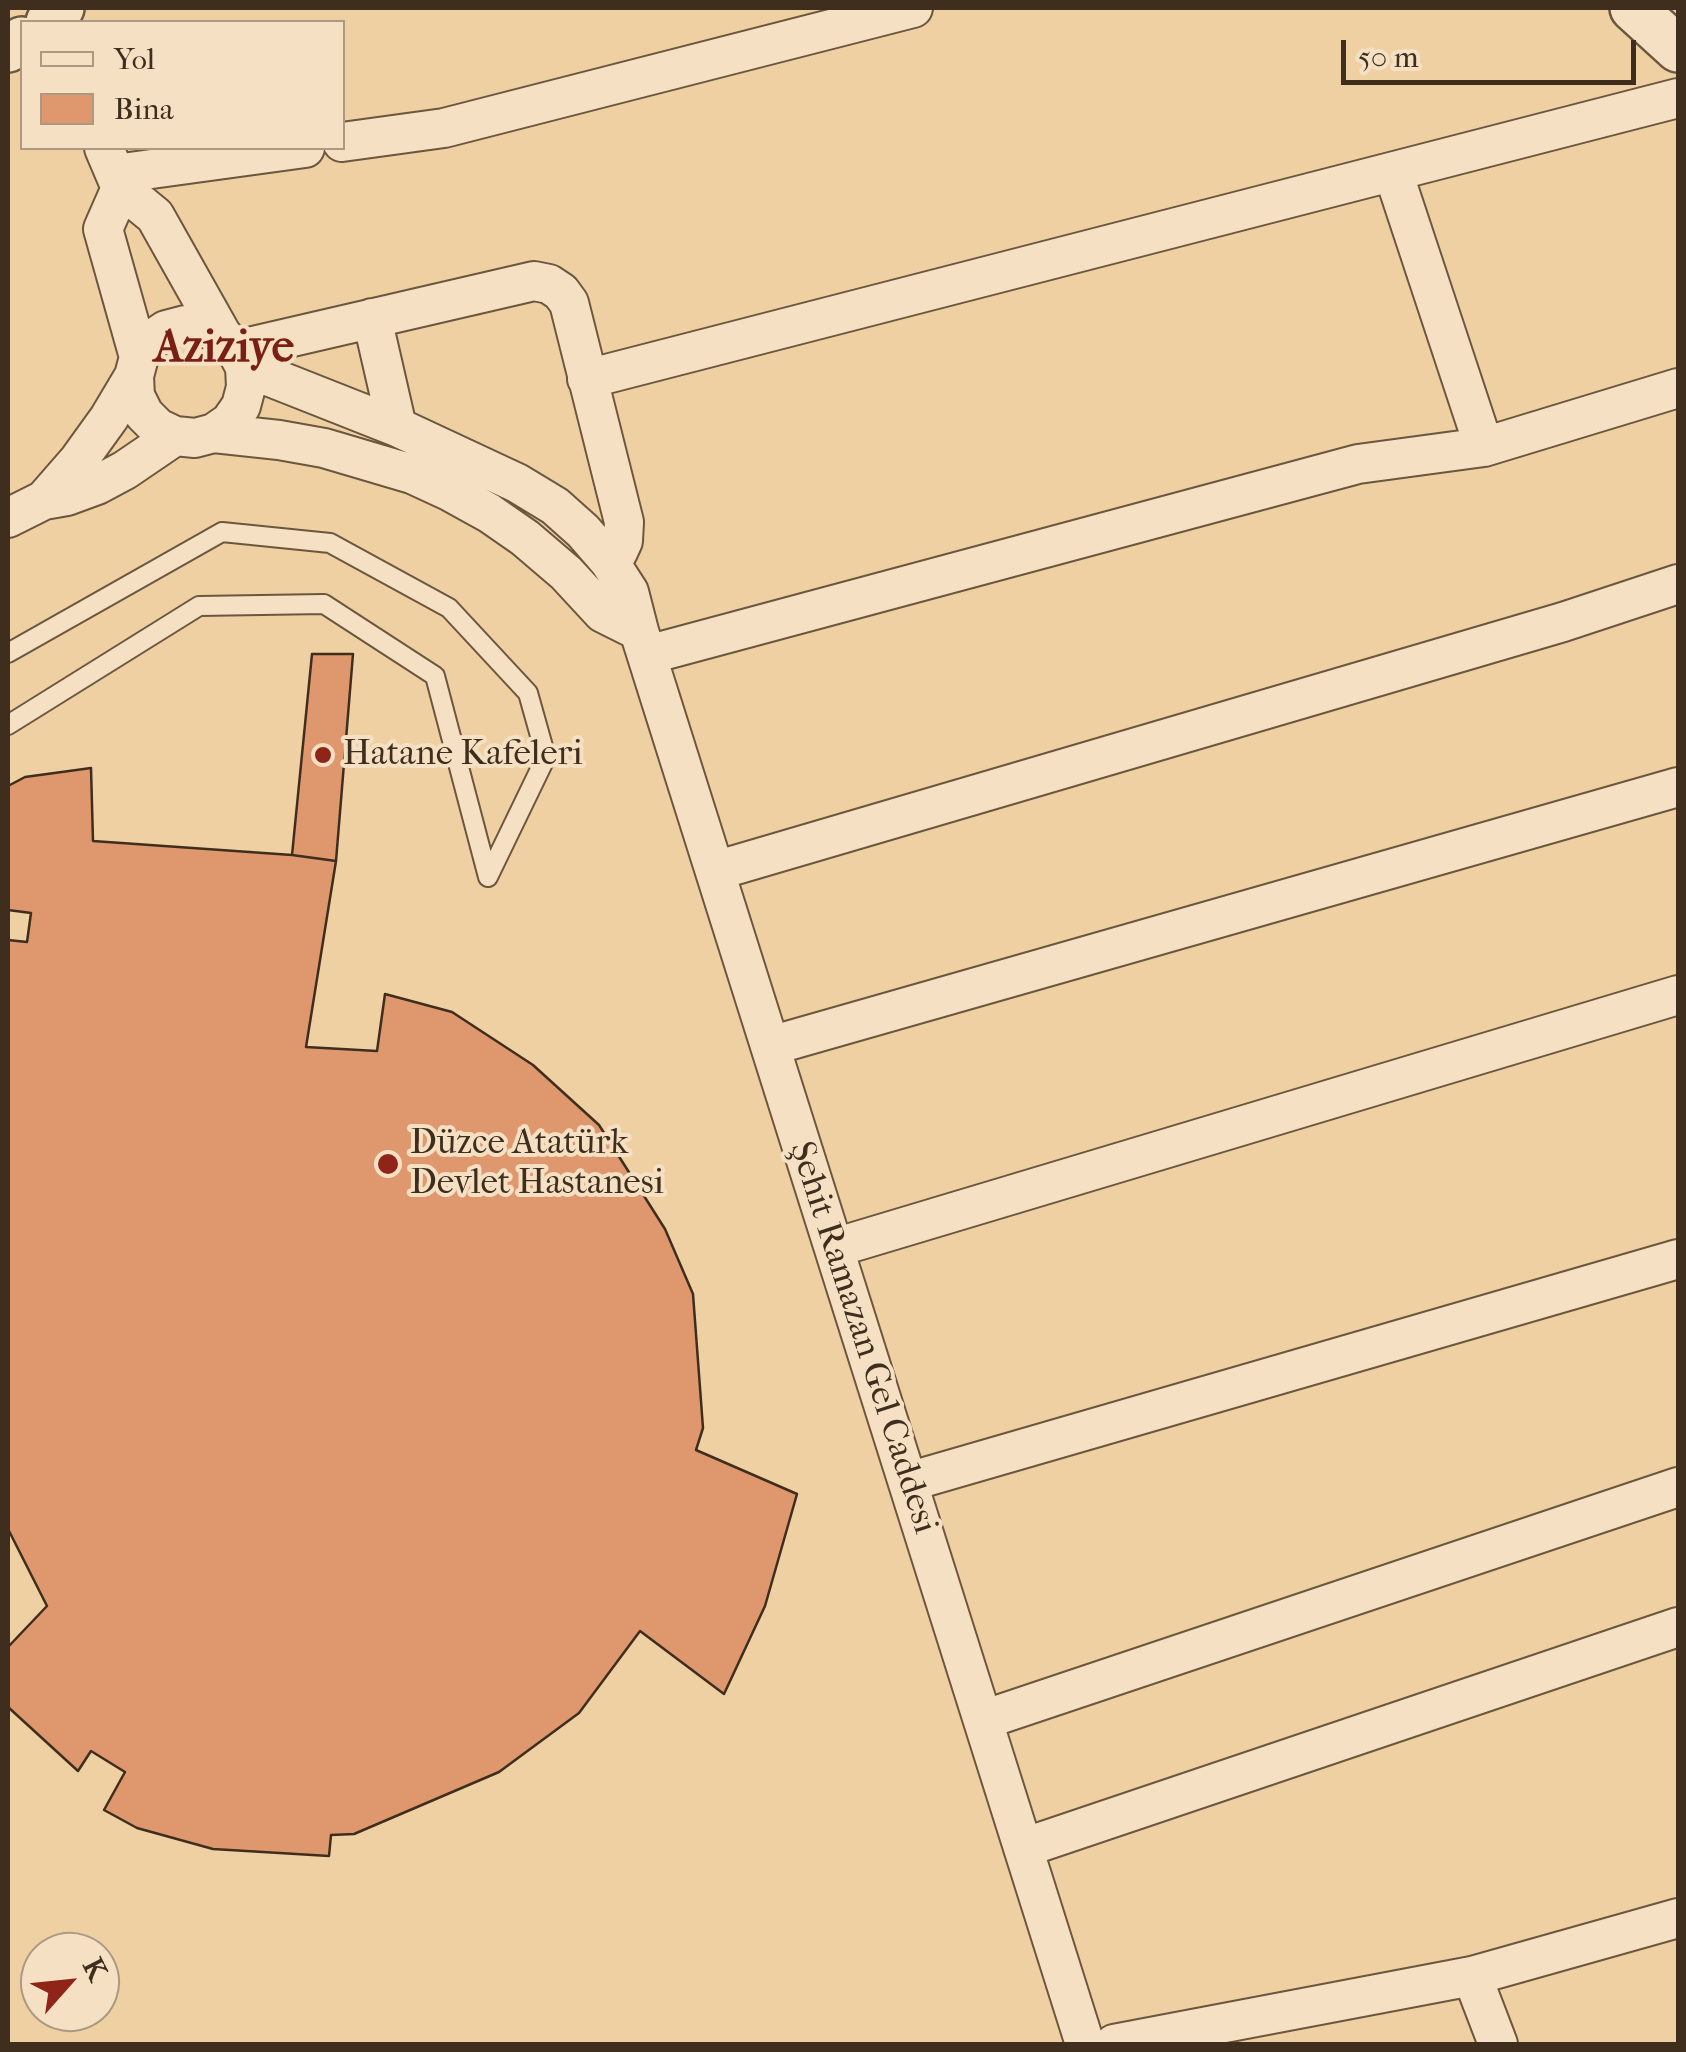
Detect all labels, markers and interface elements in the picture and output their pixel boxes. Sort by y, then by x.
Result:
legend [20,20,345,150]
scale bar [1346,20,1641,82]
text: 50 m [1358,40,1419,75]
text: Yol [114,42,155,77]
text: Bina [114,92,174,127]
district label: Aziziye [154,323,294,377]
place label: Hatane Kafeleri [343,734,583,776]
marker: Hatane Kafeleri [312,744,334,766]
place label: Düzce Atatürk Devlet Hastanesi [410,1123,664,1205]
street label: Şehit Ramazan Gel Caddesi [779,1137,945,1539]
marker: Düzce Atatürk Devlet Hastanesi [375,1151,401,1177]
north arrow [20,1932,120,2032]
text: K [76,1952,115,1986]

